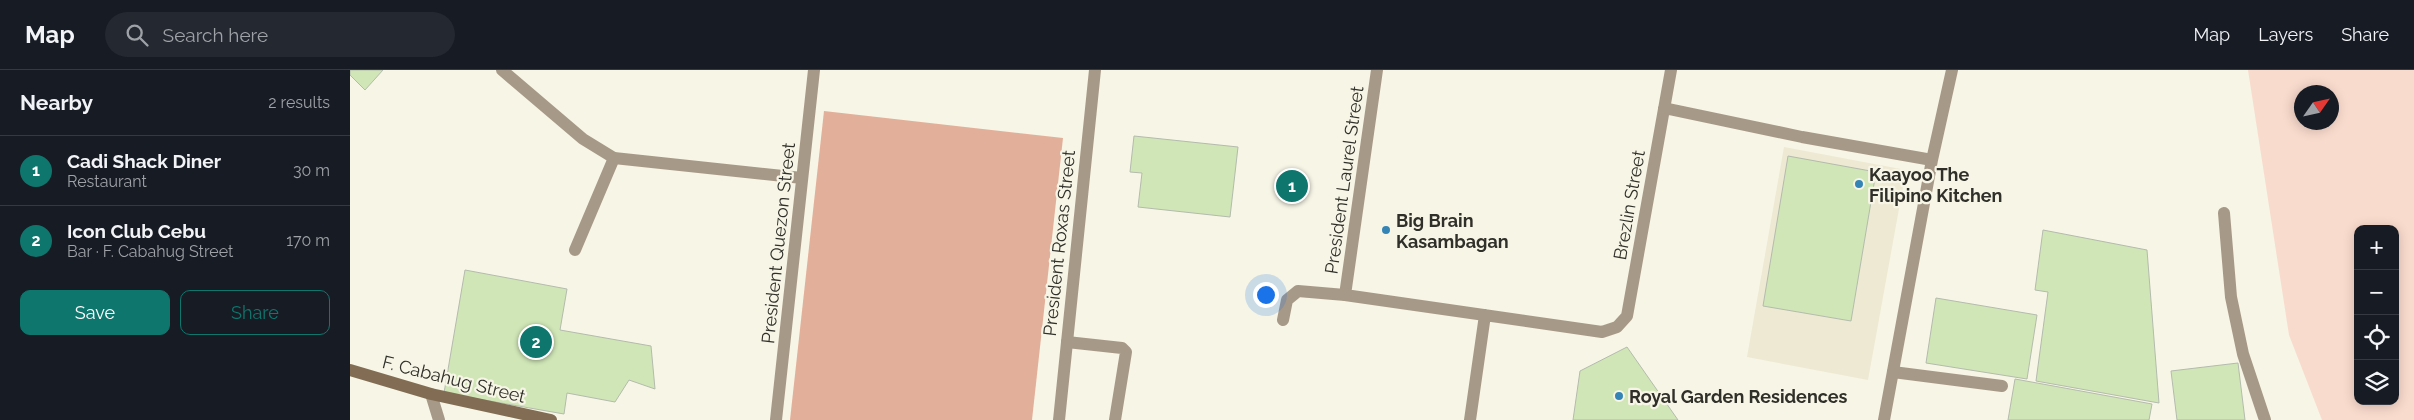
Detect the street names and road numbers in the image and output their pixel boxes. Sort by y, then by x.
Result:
street label: President Laurel Street [1320,85,1368,275]
street label: President Quezon Street [757,141,799,345]
street label: Brezlin Street [1609,148,1649,262]
street label: President Roxas Street [1039,149,1079,337]
street label: F. Cabahug Street [380,351,528,407]

